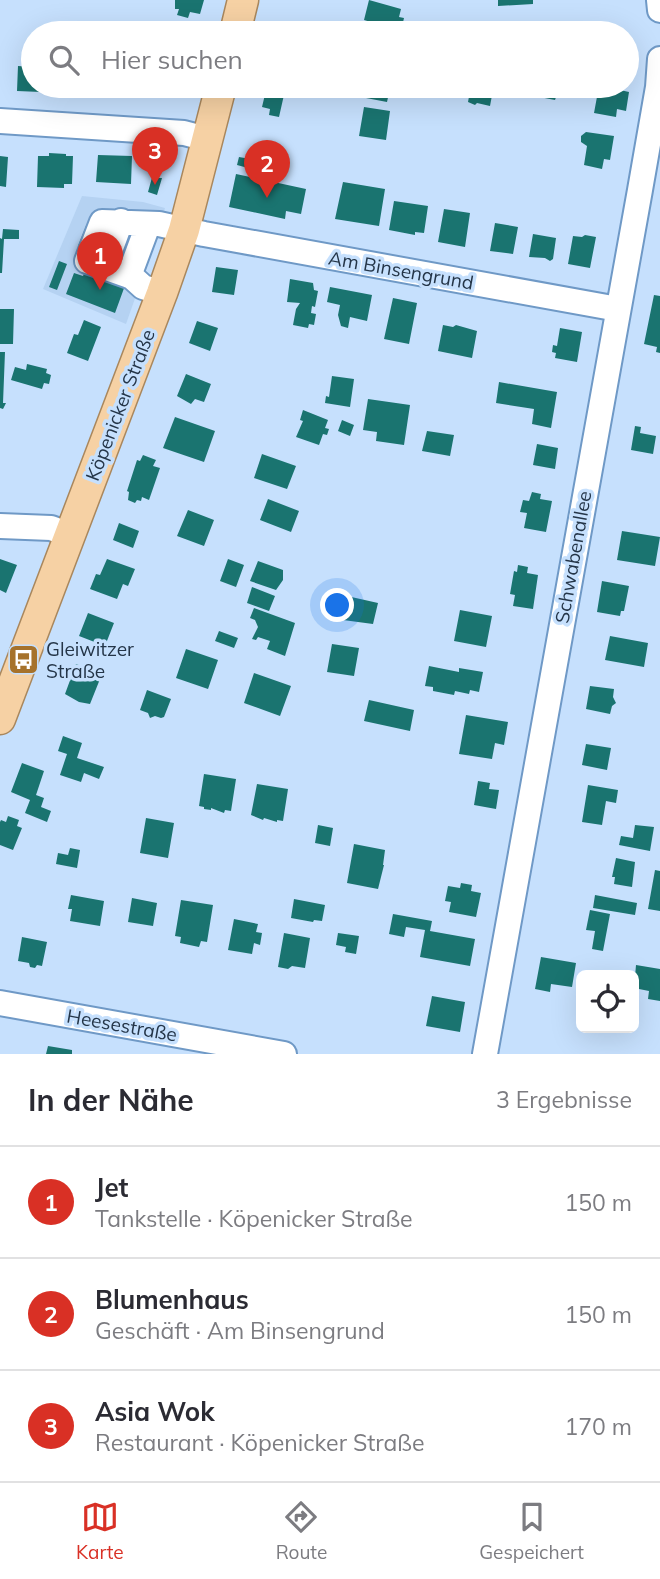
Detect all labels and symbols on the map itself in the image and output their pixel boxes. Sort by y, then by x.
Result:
pin: 3 [132,127,178,185]
pin: 2 [244,140,290,198]
pin: 1 [77,232,123,290]
street label: Am Binsengrund [327,245,475,295]
street label: Köpenicker Straße [80,326,160,484]
street label: Schwabenallee [550,489,596,625]
your location [320,588,354,622]
place label: Gleiwitzer Straße [46,637,134,683]
bus stop icon: Gleiwitzer Straße [6,643,40,677]
street label: Heesestraße [65,1003,179,1047]

